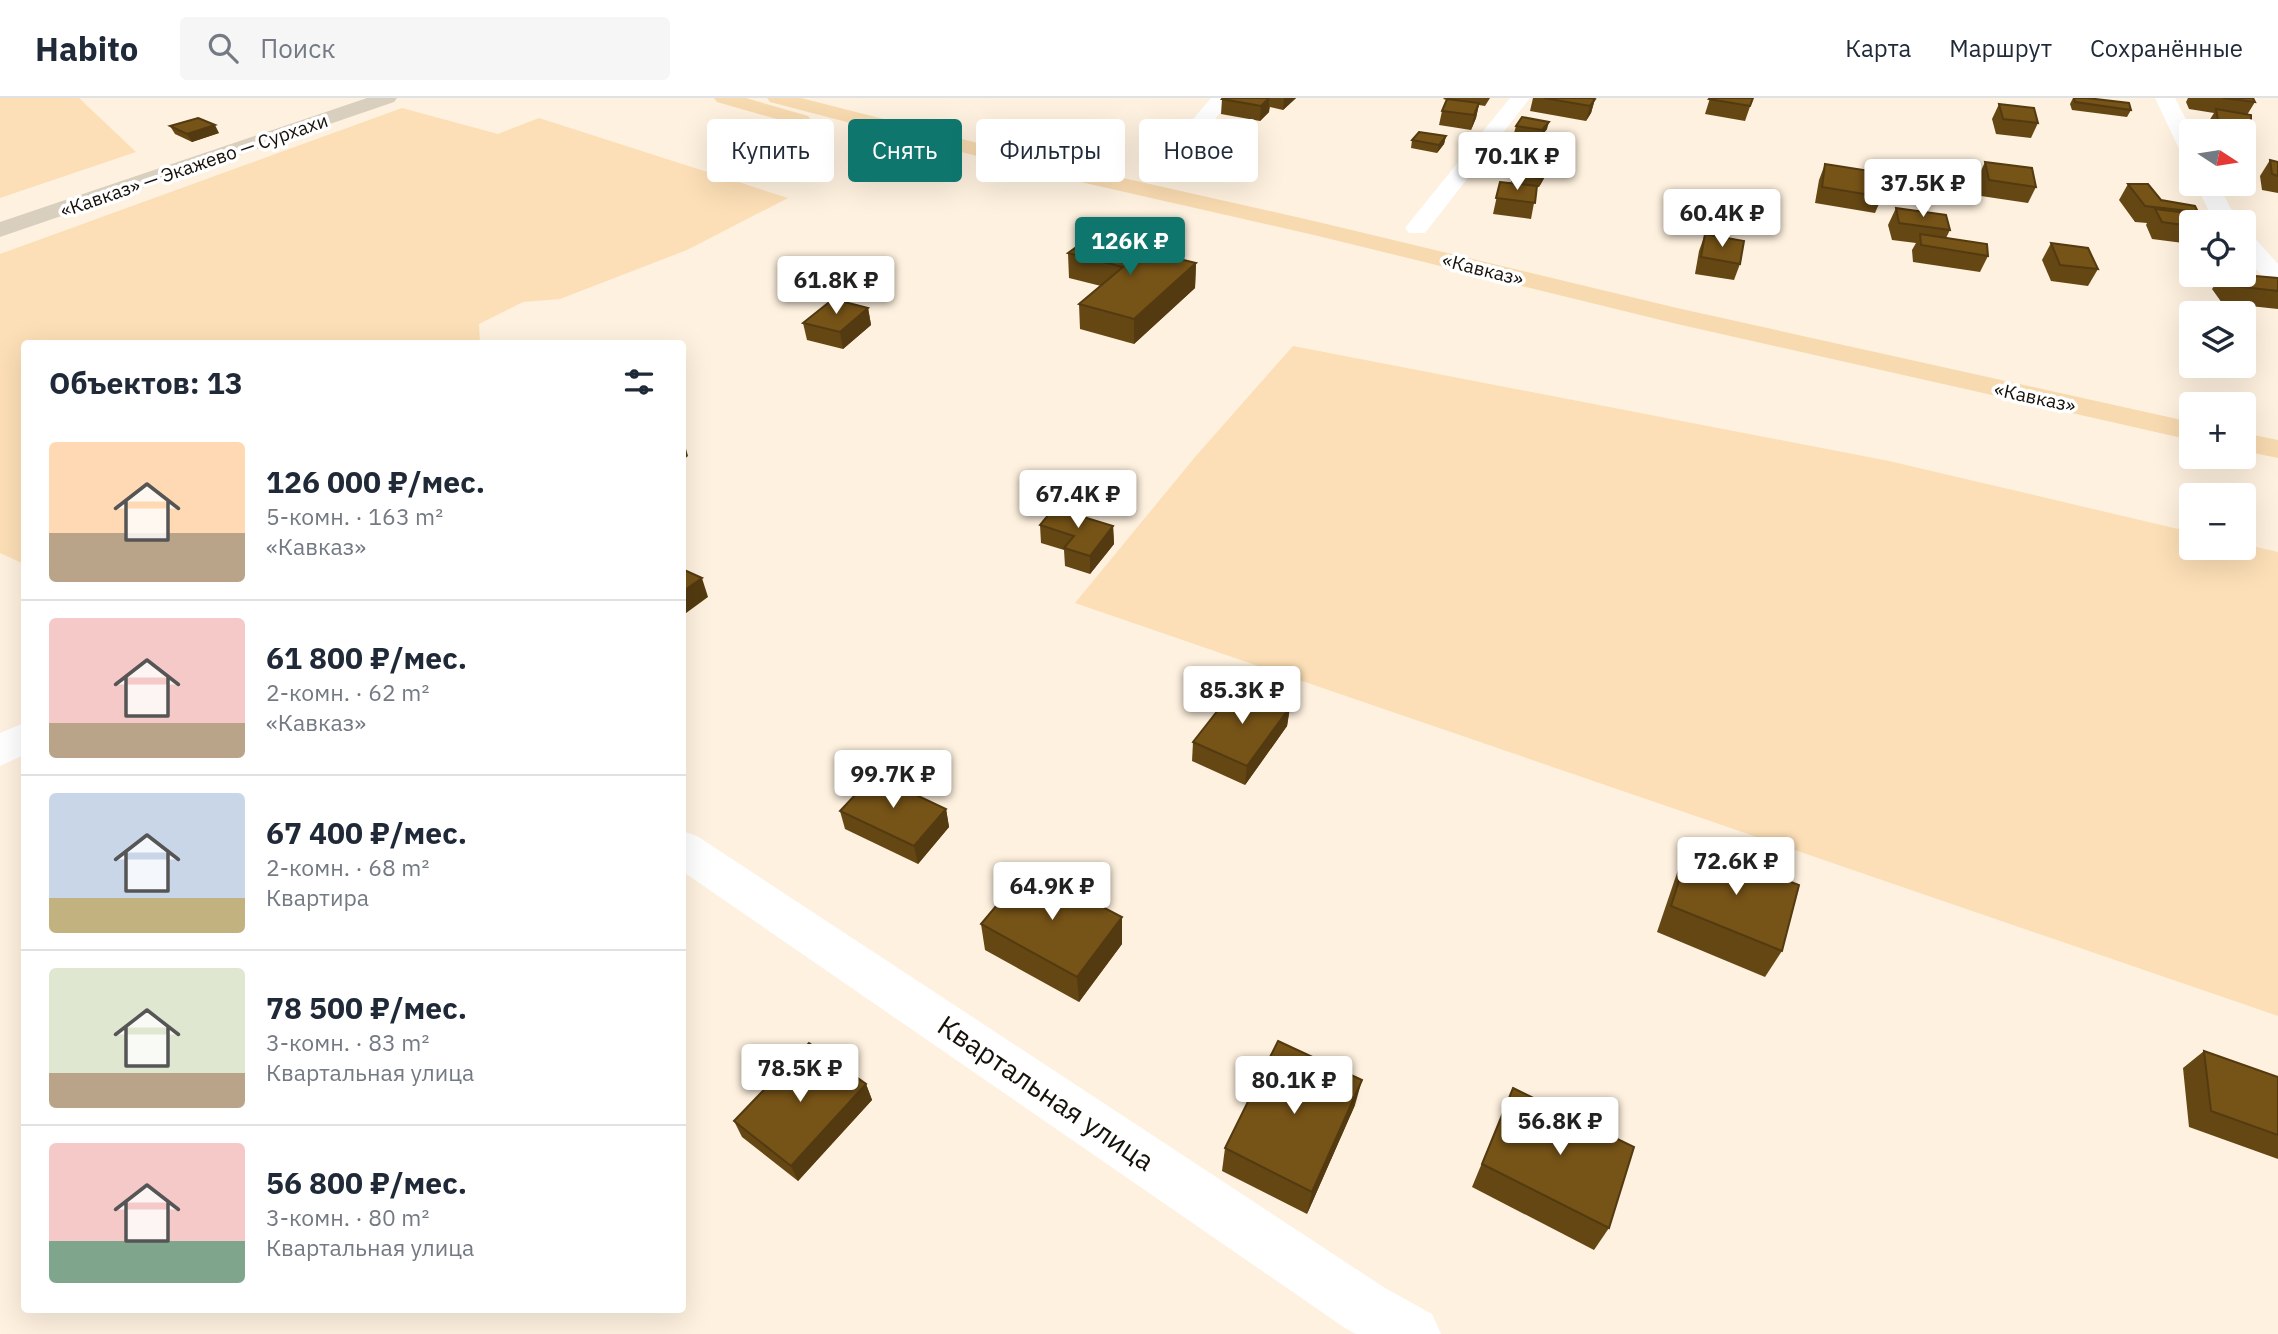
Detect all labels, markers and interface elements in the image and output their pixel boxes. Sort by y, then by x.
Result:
search box [180,17,670,80]
text: Habito [35,27,138,70]
icon: search [204,29,242,67]
text: Поиск [260,31,336,65]
text: Карта [1845,32,1911,64]
text: Маршрут [1949,32,2052,64]
text: Сохранённые [2090,32,2243,64]
street label: «Кавказ» — Экажево — Сурхахи [57,108,331,222]
chip: Купить [707,119,834,182]
chip: Снять [848,119,962,182]
chip: Фильтры [976,119,1125,182]
chip: Новое [1139,119,1258,182]
north arrow [2179,119,2256,196]
map controls [2179,119,2256,560]
pin: 70.1K ₽ [1452,132,1582,192]
text: 70.1K ₽ [1474,140,1560,170]
pin: 37.5K ₽ [1858,159,1988,219]
text: 37.5K ₽ [1880,167,1966,197]
pin: 60.4K ₽ [1657,190,1787,249]
text: 60.4K ₽ [1679,197,1765,227]
button: locate [2179,210,2256,287]
pin: 126K ₽ [1073,218,1187,277]
text: 126K ₽ [1091,225,1169,255]
street label: «Кавказ» [1440,247,1526,291]
pin: 61.8K ₽ [771,256,901,316]
text: 61.8K ₽ [793,264,879,294]
button: layers [2179,301,2256,378]
text: Объектов: 13 [49,363,243,402]
icon: filters [620,363,658,401]
street label: «Кавказ» [1992,377,2078,417]
button: + [2179,392,2256,469]
text: 126 000 ₽/мес. [266,462,485,501]
icon: home [105,470,189,554]
pin: 67.4K ₽ [1013,470,1143,530]
text: 67.4K ₽ [1035,478,1121,508]
button: − [2179,483,2256,560]
text: 5-комн. · 163 m² [266,501,443,531]
text: «Кавказ» [266,531,366,561]
text: 61 800 ₽/мес. [266,638,467,677]
icon: home [105,646,189,730]
pin: 85.3K ₽ [1177,666,1307,726]
text: 85.3K ₽ [1199,674,1285,704]
text: 2-комн. · 62 m² [266,677,429,707]
text: «Кавказ» [266,707,366,737]
pin: 99.7K ₽ [828,750,958,810]
text: 99.7K ₽ [850,758,936,788]
text: 67 400 ₽/мес. [266,813,467,852]
icon: home [105,821,189,905]
pin: 72.6K ₽ [1671,838,1801,897]
text: 72.6K ₽ [1693,845,1779,875]
text: 2-комн. · 68 m² [266,852,429,882]
pin: 64.9K ₽ [987,862,1117,922]
text: 64.9K ₽ [1009,870,1095,900]
text: Квартира [266,882,369,912]
text: 78 500 ₽/мес. [266,988,467,1027]
icon: home [105,996,189,1080]
street label: Квартальная улица [931,1006,1162,1179]
text: 3-комн. · 83 m² [266,1027,429,1057]
pin: 78.5K ₽ [735,1044,865,1104]
text: 78.5K ₽ [757,1052,843,1082]
pin: 80.1K ₽ [1229,1056,1359,1116]
text: Квартальная улица [266,1057,474,1087]
text: 80.1K ₽ [1251,1064,1337,1094]
pin: 56.8K ₽ [1495,1098,1625,1157]
text: 56.8K ₽ [1517,1105,1603,1135]
text: 56 800 ₽/мес. [266,1163,467,1202]
icon: home [105,1171,189,1255]
text: 3-комн. · 80 m² [266,1202,429,1232]
text: Квартальная улица [266,1232,474,1262]

